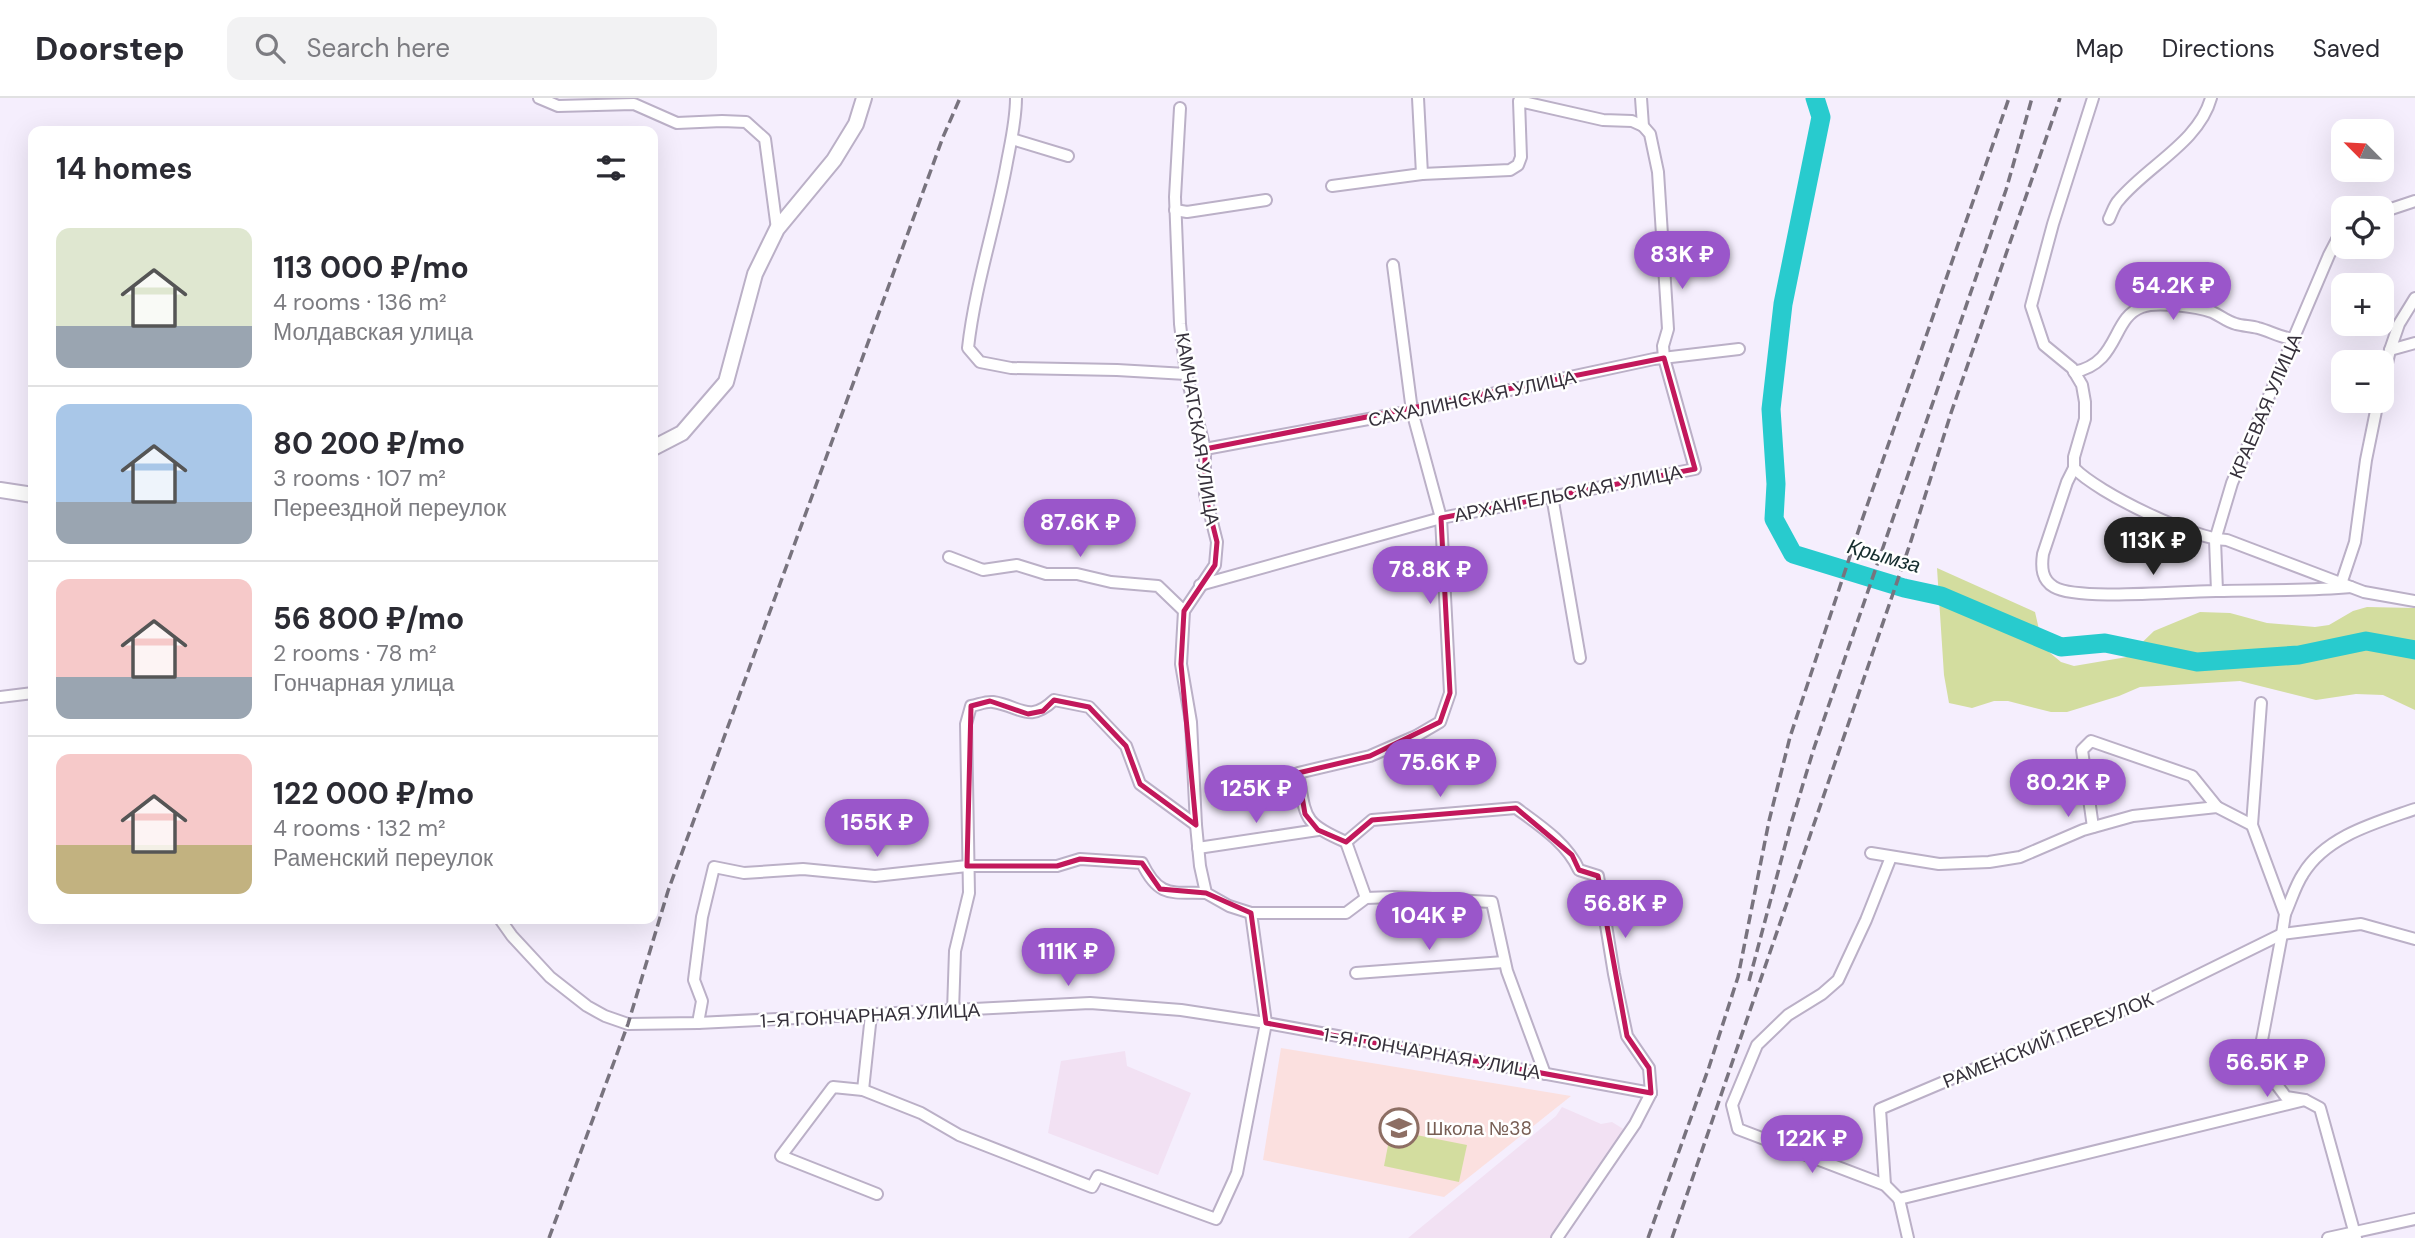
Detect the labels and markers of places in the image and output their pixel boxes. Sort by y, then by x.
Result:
pin: 83K ₽ [1633,232,1731,291]
pin: 54.2K ₽ [2108,262,2238,322]
pin: 87.6K ₽ [1015,500,1145,559]
pin: 113K ₽ [2096,518,2210,577]
pin: 78.8K ₽ [1365,546,1495,606]
pin: 75.6K ₽ [1375,740,1505,799]
pin: 80.2K ₽ [2003,760,2133,819]
pin: 125K ₽ [1199,766,1313,825]
pin: 155K ₽ [820,800,934,859]
pin: 56.8K ₽ [1560,880,1690,940]
pin: 104K ₽ [1372,892,1486,952]
pin: 111K ₽ [1011,928,1125,988]
pin: 56.5K ₽ [2202,1040,2332,1099]
school or university icon: Школа №38 [1378,1107,1420,1149]
place label: Школа №38 [1426,1116,1532,1141]
pin: 122K ₽ [1755,1116,1869,1175]

